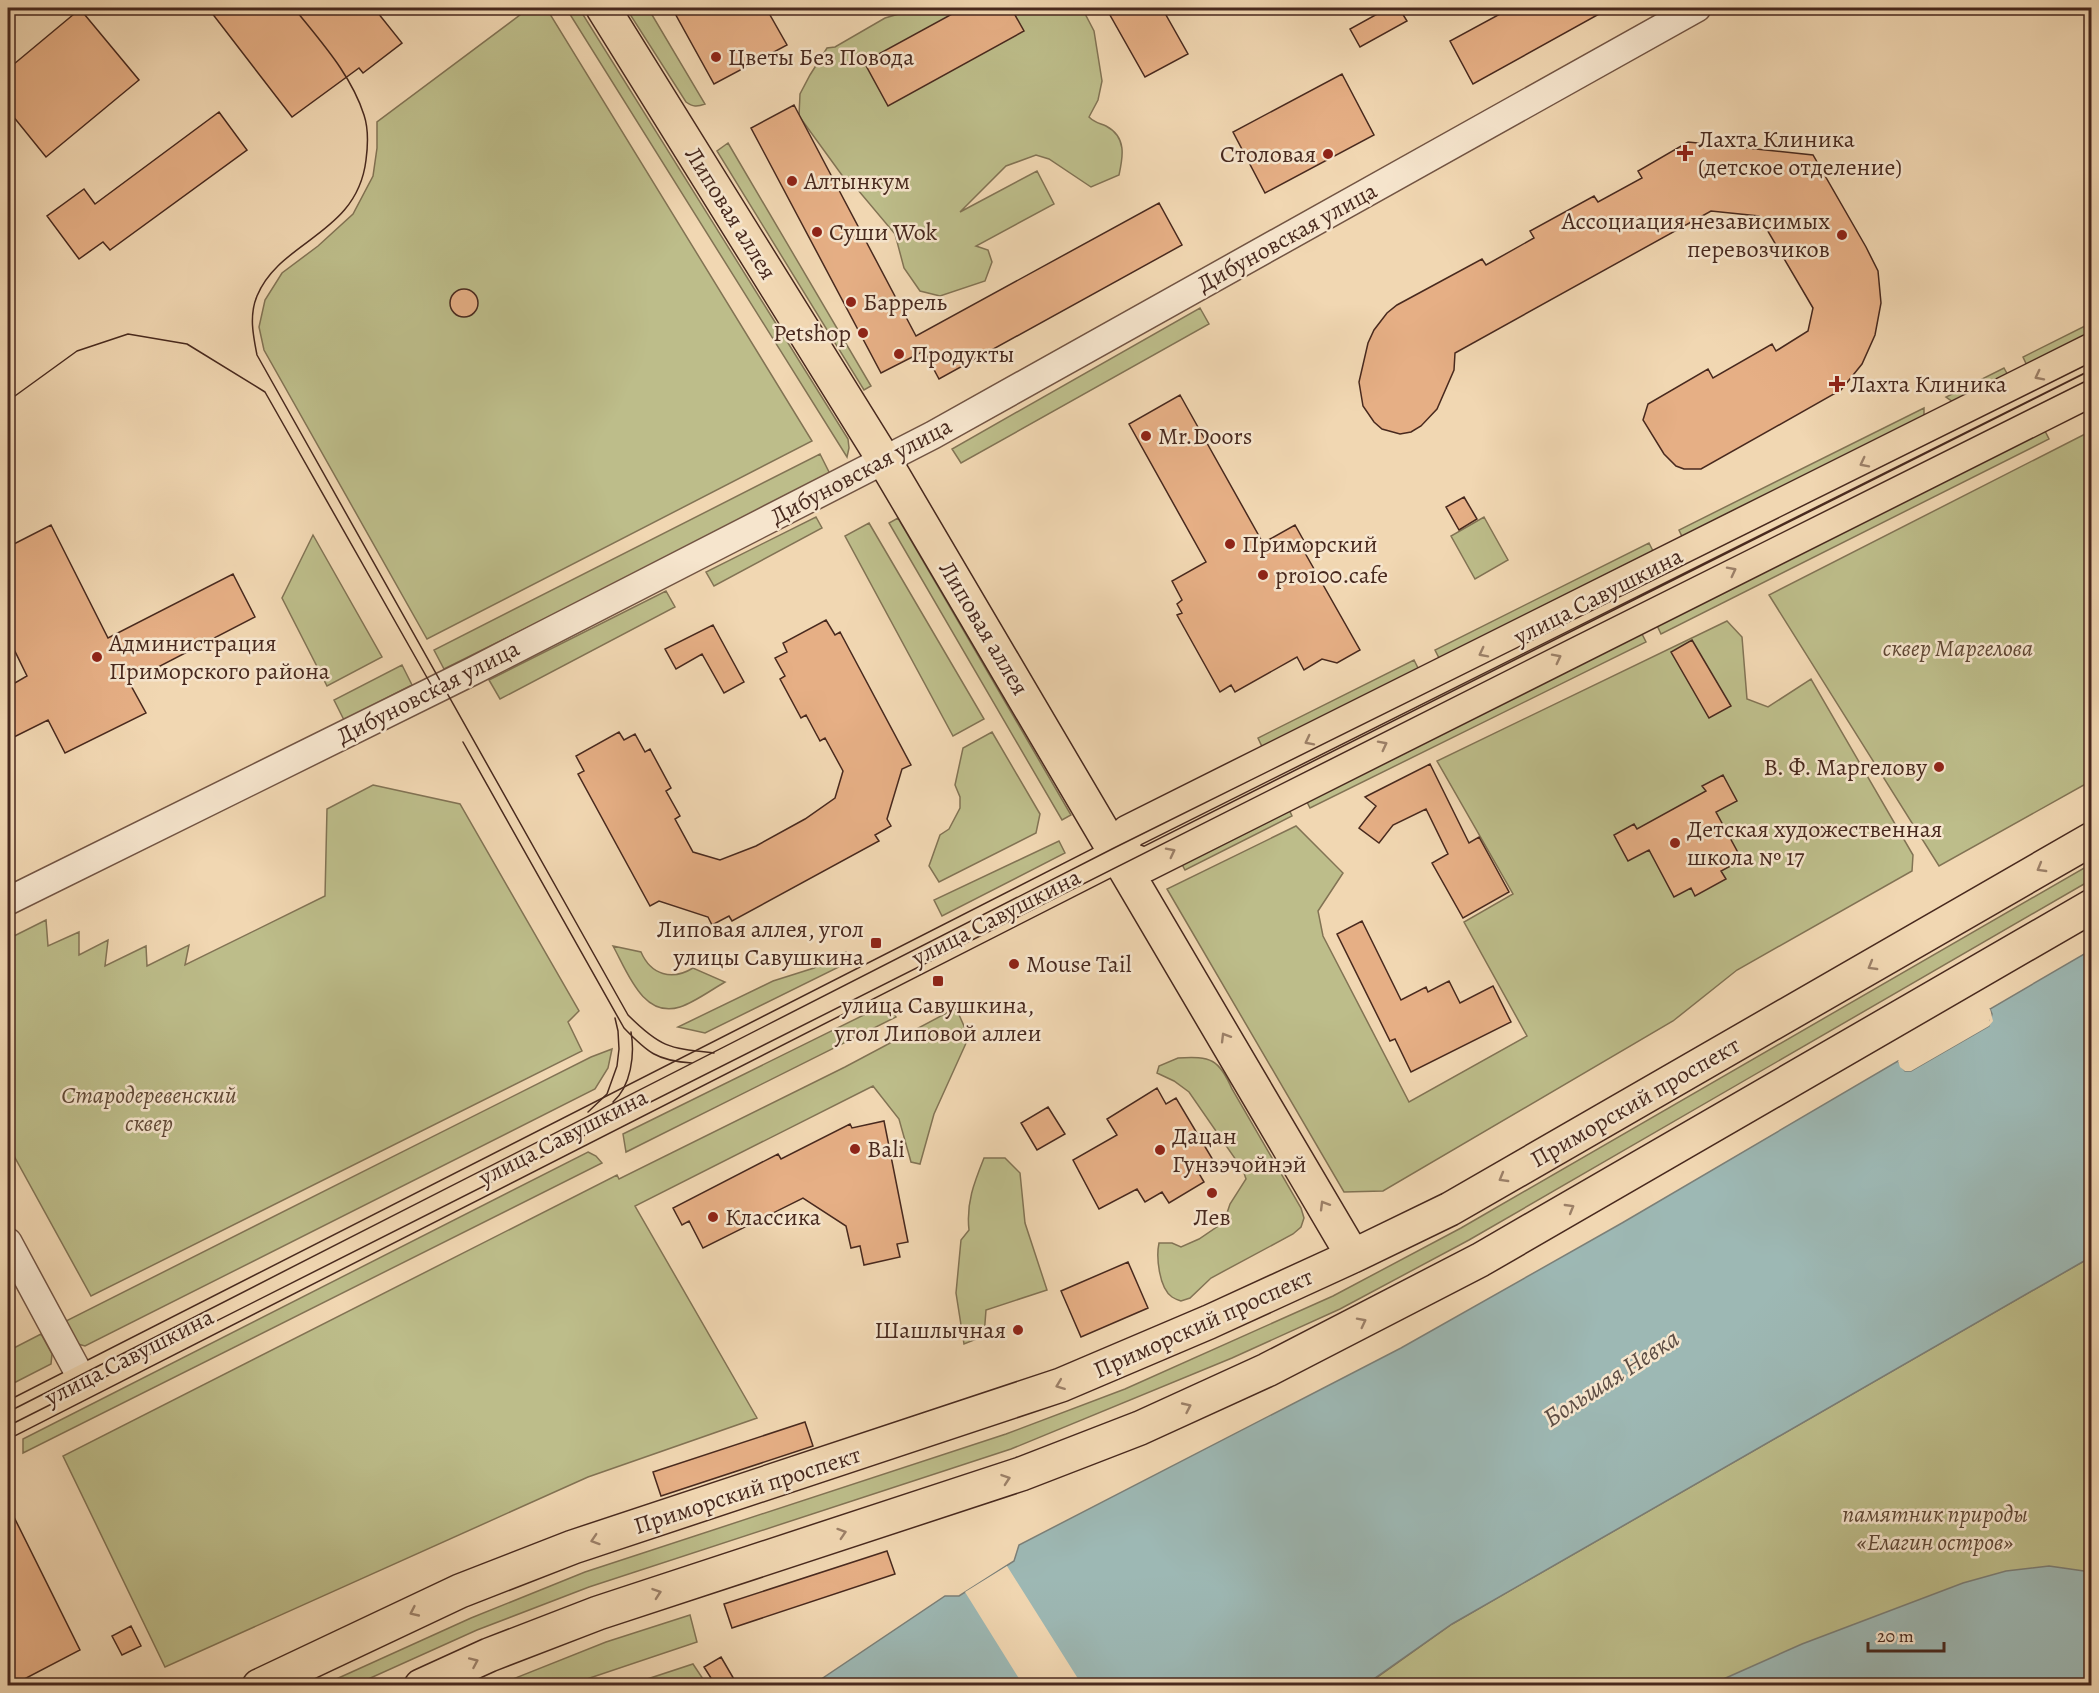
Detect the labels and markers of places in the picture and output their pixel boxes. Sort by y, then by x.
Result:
place label: Цветы Без Повода [728,41,914,73]
marker: Цветы Без Повода [709,50,723,64]
place label: Лахта Клиника (детское отделение) [1698,123,1902,183]
place label: Столовая [1220,138,1316,170]
marker: Лахта Клиника (детское отделение) [1676,144,1694,162]
marker: Столовая [1321,147,1335,161]
place label: Алтынкум [803,165,910,197]
marker: Алтынкум [785,174,799,188]
place label: Ассоциация независимых перевозчиков [1561,205,1830,265]
place label: Суши Wok [829,216,938,248]
marker: Суши Wok [810,225,824,239]
marker: Ассоциация независимых перевозчиков [1835,228,1849,242]
place label: Баррель [863,286,947,318]
marker: Баррель [844,295,858,309]
place label: Petshop [773,317,851,349]
marker: Petshop [856,326,870,340]
place label: Продукты [911,338,1015,370]
marker: Продукты [892,347,906,361]
place label: Лахта Клиника [1850,368,2007,400]
marker: Лахта Клиника [1828,375,1846,393]
place label: Mr.Doors [1158,420,1252,452]
marker: Mr.Doors [1139,429,1153,443]
place label: Приморский [1242,528,1378,560]
marker: Приморский [1223,537,1237,551]
place label: pro100.cafe [1275,559,1388,591]
marker: pro100.cafe [1256,568,1270,582]
place label: Администрация Приморского района [108,627,330,687]
marker: Администрация Приморского района [90,650,104,664]
place label: В. Ф. Маргелову [1763,751,1927,783]
marker: В. Ф. Маргелову [1932,760,1946,774]
place label: Детская художественная школа № 17 [1687,813,1942,873]
marker: Детская художественная школа № 17 [1668,836,1682,850]
place label: Липовая аллея, угол улицы Савушкина [657,913,864,973]
marker: Липовая аллея, угол улицы Савушкина [869,936,883,950]
place label: Mouse Tail [1026,948,1132,980]
marker: Mouse Tail [1007,957,1021,971]
marker: улица Савушкина, угол Липовой аллеи [931,974,945,988]
place label: улица Савушкина, угол Липовой аллеи [833,989,1042,1049]
place label: Дацан Гунзэчойнэй [1172,1120,1307,1180]
place label: Bali [867,1133,905,1165]
marker: Bali [848,1142,862,1156]
marker: Дацан Гунзэчойнэй [1153,1143,1167,1157]
marker: Лев [1205,1186,1219,1200]
place label: Классика [725,1201,821,1233]
place label: Лев [1193,1201,1231,1233]
marker: Классика [706,1210,720,1224]
place label: Шашлычная [874,1314,1006,1346]
marker: Шашлычная [1011,1323,1025,1337]

